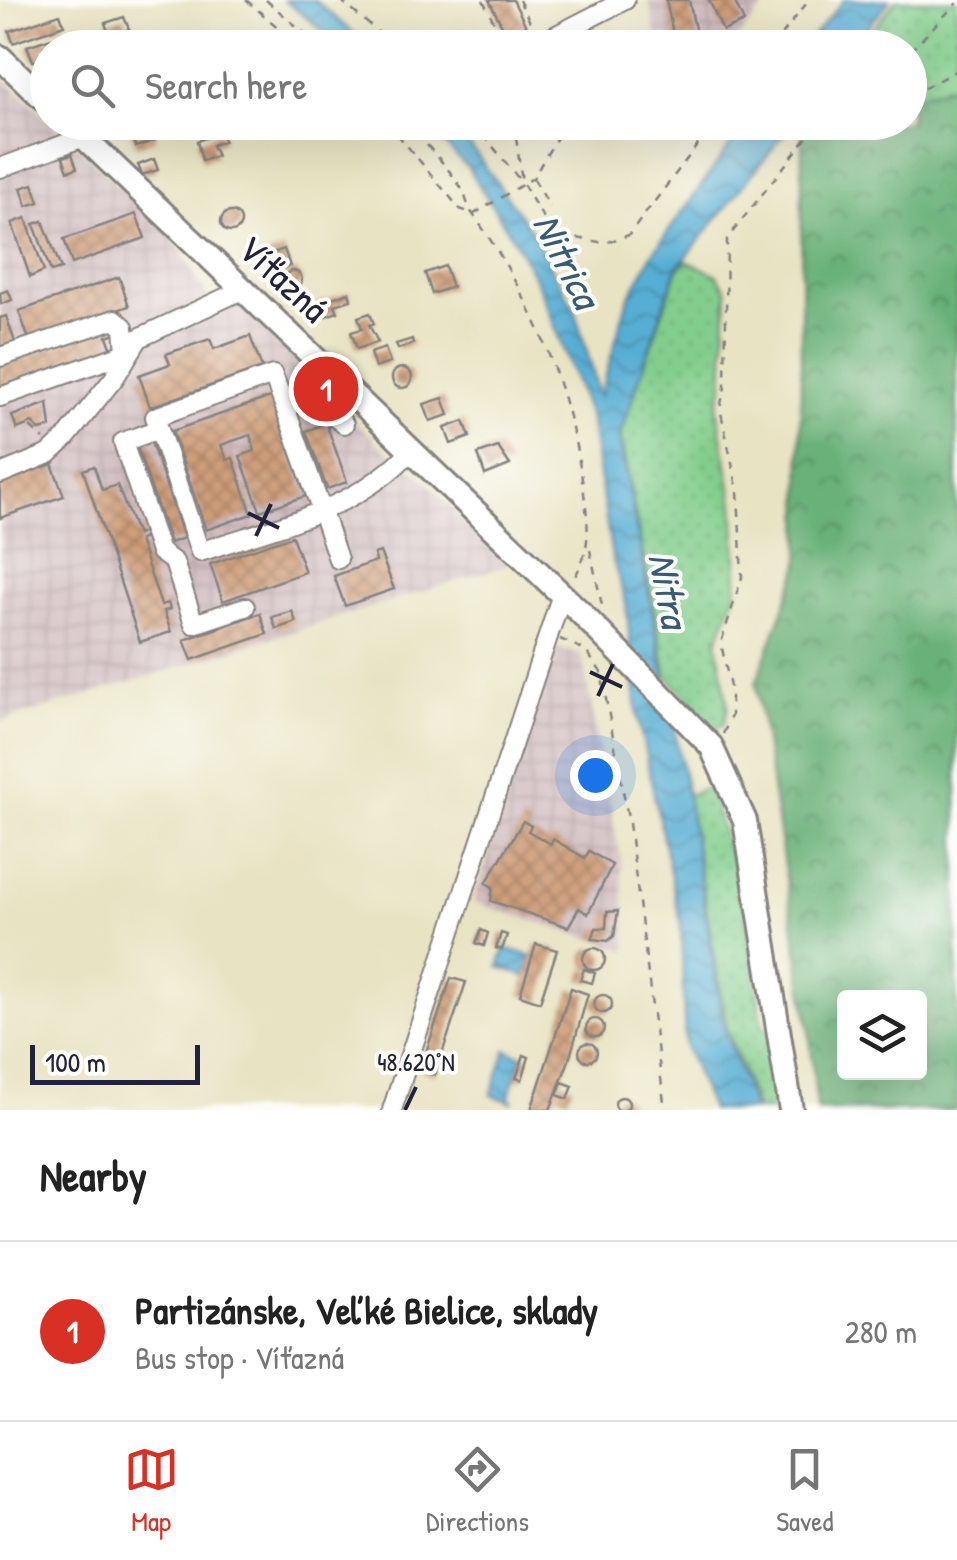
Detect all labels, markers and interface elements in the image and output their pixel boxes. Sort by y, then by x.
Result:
search box [30,30,927,140]
icon: search [65,58,120,113]
text: Search here [145,59,307,111]
water label: Nitrica [521,203,617,320]
street label: Víťazná [227,223,341,333]
pin: 1 [294,352,358,426]
water label: Nitra [636,548,704,636]
your location [570,750,621,801]
map controls [837,990,927,1080]
button: layers [837,990,927,1080]
scale bar [30,1040,200,1084]
text: 100 m [45,1043,106,1081]
text: 48.620°N [377,1045,455,1079]
text: Nearby [40,1147,147,1204]
text: Partizánske, Veľké Bielice, sklady [135,1284,598,1336]
text: 1 [67,1310,78,1353]
text: 280 m [845,1310,917,1353]
text: Bus stop · Víťazná [135,1336,344,1379]
tab: Map [124,1442,179,1540]
tab: Directions [426,1442,529,1540]
tab: Saved [776,1442,833,1540]

